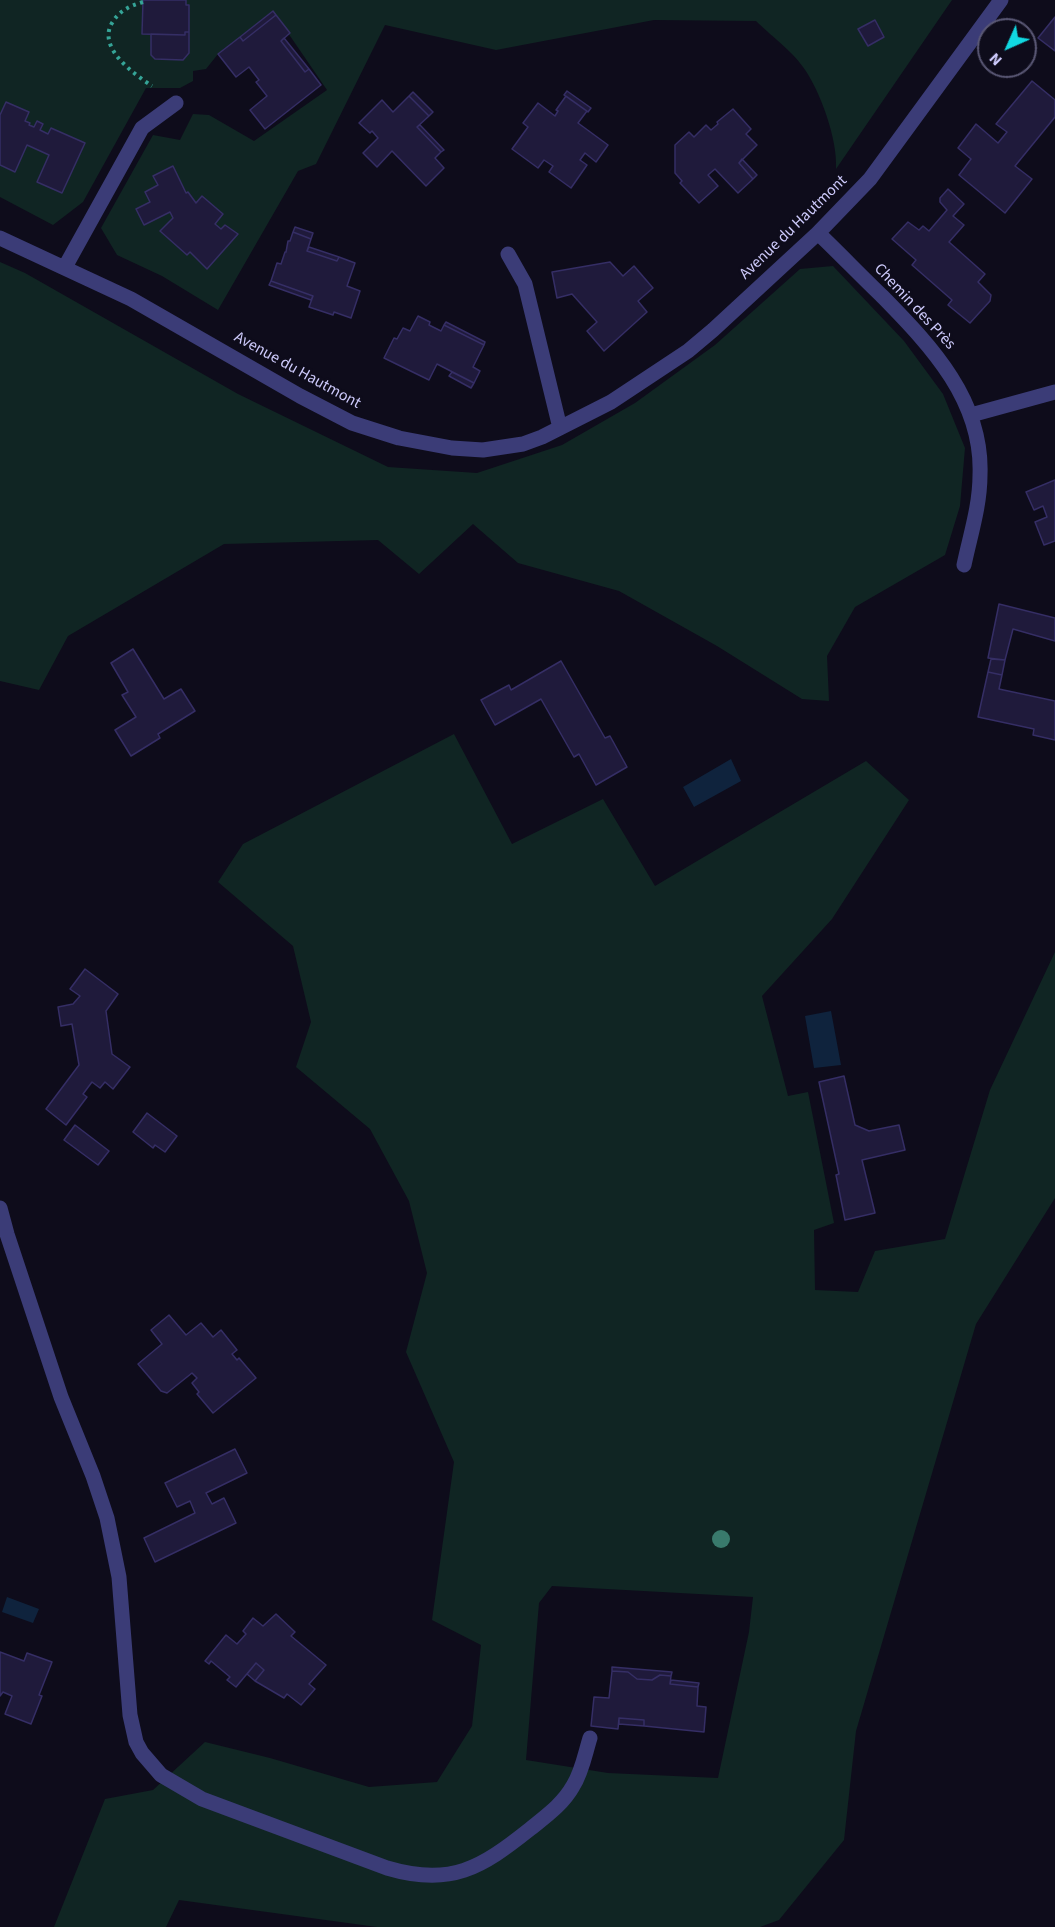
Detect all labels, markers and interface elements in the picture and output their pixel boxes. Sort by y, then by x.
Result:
north arrow [977,18,1037,78]
text: N [984,48,1007,71]
street label: Avenue du Hautmont [736,172,852,284]
street label: Chemin des Près [869,260,959,354]
street label: Avenue du Hautmont [230,328,364,414]

